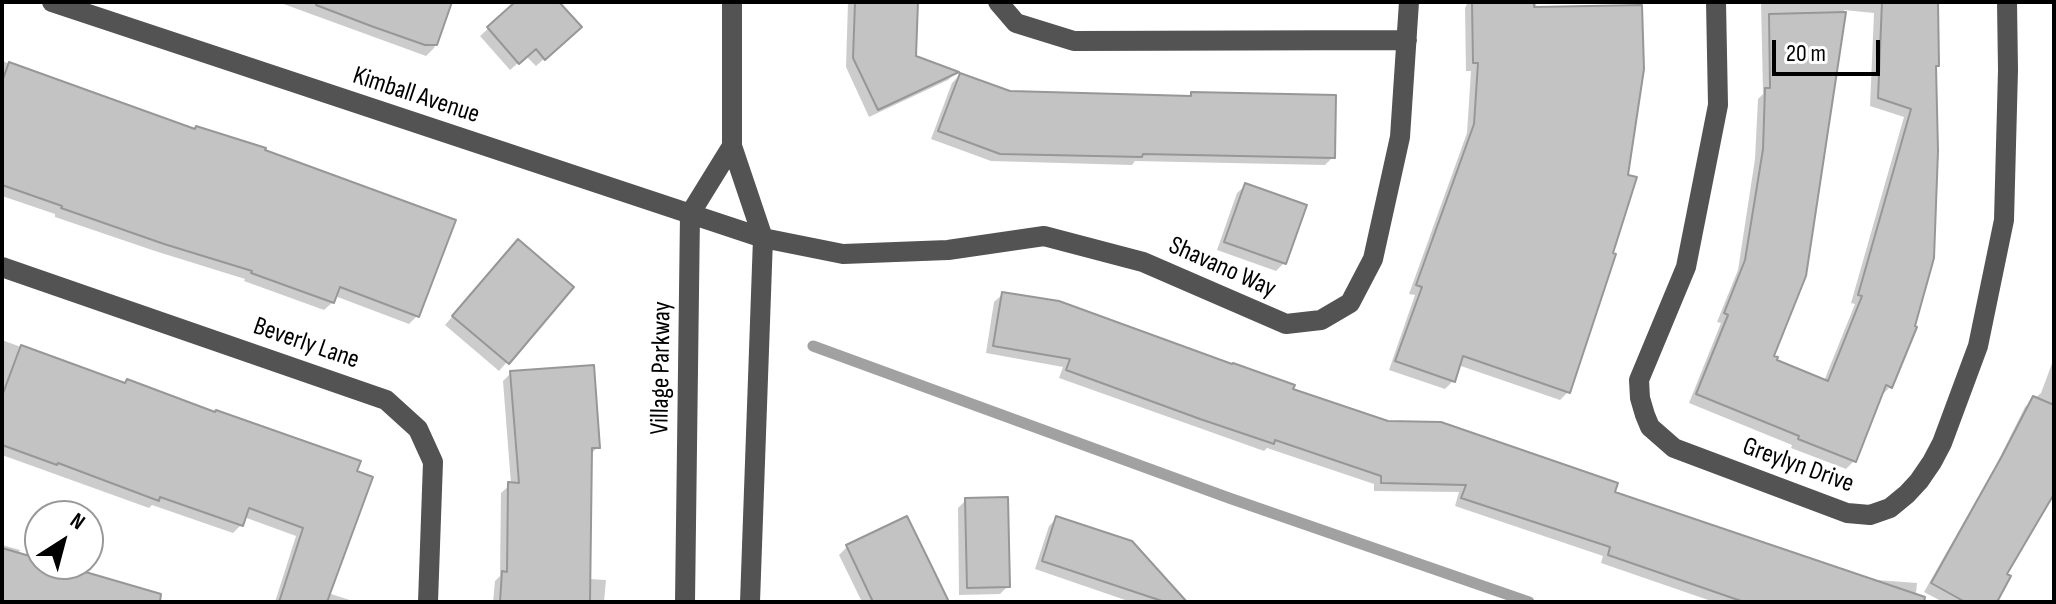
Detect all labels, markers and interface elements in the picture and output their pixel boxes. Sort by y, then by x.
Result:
scale bar [1776,24,1884,74]
text: 20 m [1786,39,1826,68]
street label: Kimball Avenue [349,61,483,131]
street label: Shavano Way [1164,231,1280,305]
street label: Village Parkway [645,301,679,435]
street label: Beverly Lane [249,311,363,377]
street label: Greylyn Drive [1738,432,1858,500]
north arrow [24,500,104,580]
text: N [65,507,90,536]

